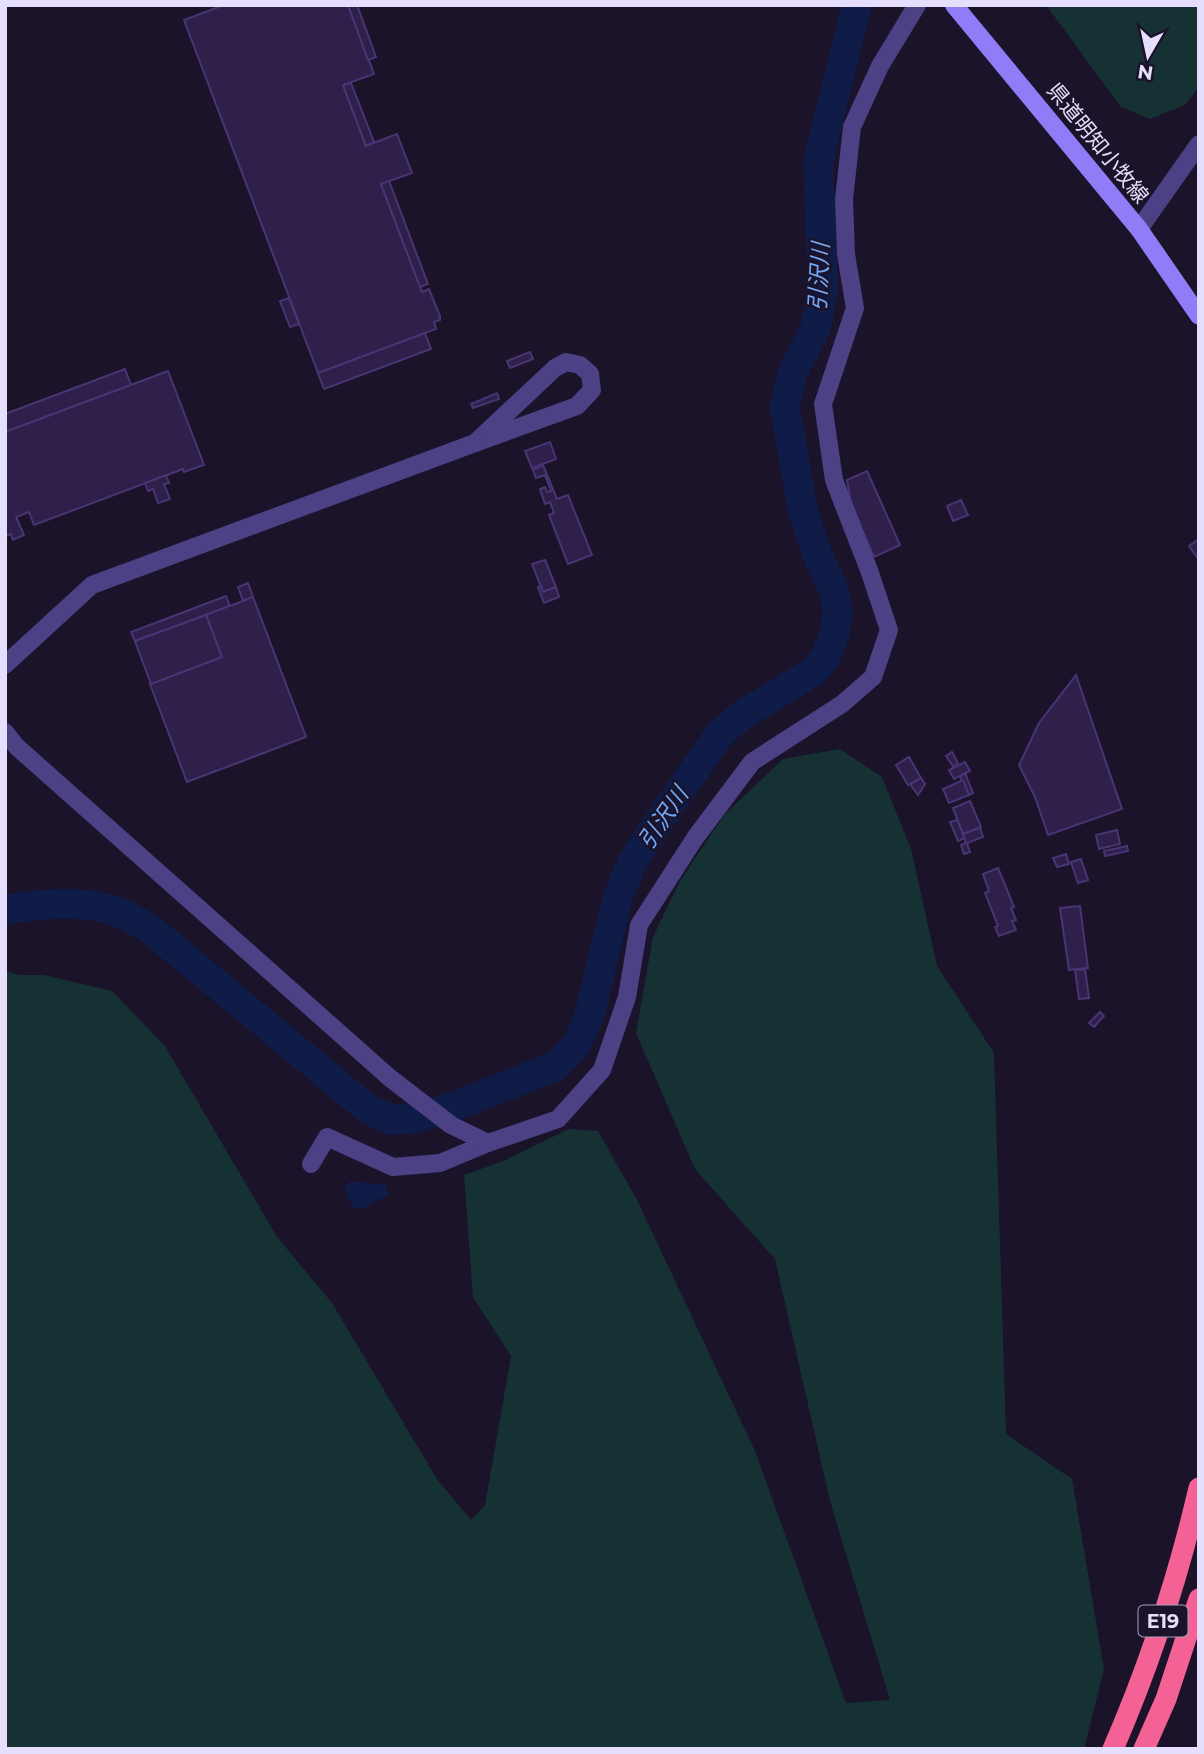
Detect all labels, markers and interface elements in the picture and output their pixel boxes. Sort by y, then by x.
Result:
north arrow [1113,21,1183,91]
text: N [1136,60,1155,85]
street label: 県道明知小牧線 [1042,78,1154,208]
water label: 引沢川 [803,239,835,312]
water label: 引沢川 [632,779,696,854]
road number: E19 [1138,1606,1188,1637]

